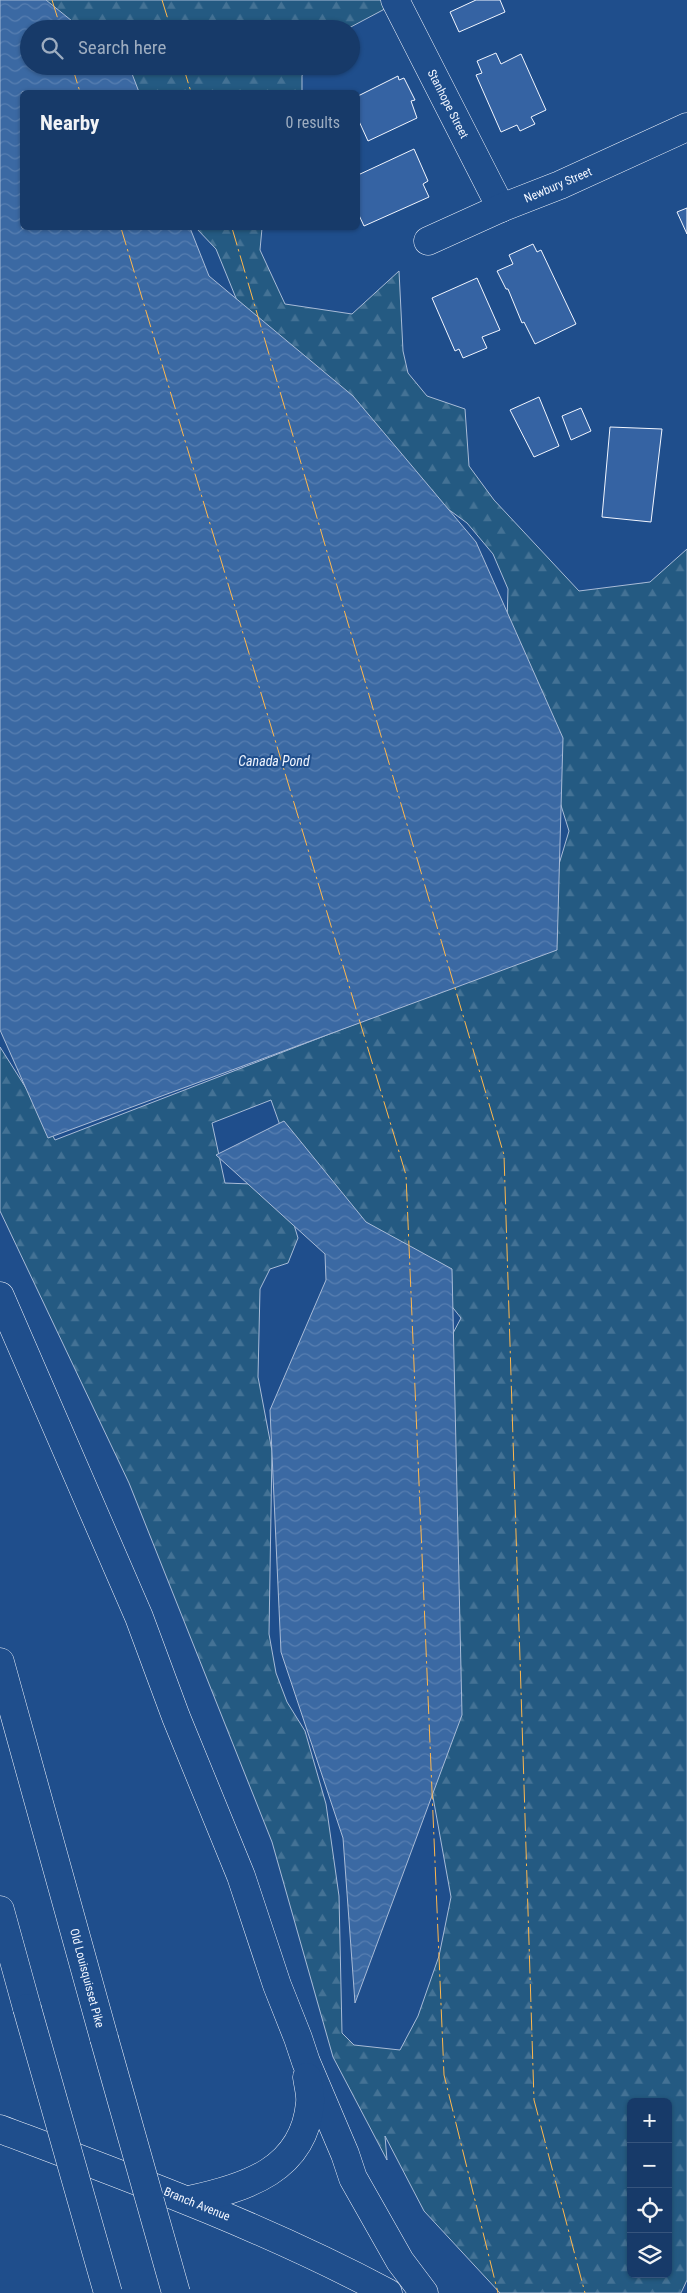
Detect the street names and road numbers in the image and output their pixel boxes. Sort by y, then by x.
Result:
street label: Stanhope Street [425,67,472,141]
street label: Newbury Street [522,164,594,206]
street label: Old Louisquisset Pike [67,1927,107,2030]
street label: Branch Avenue [162,2184,233,2224]

